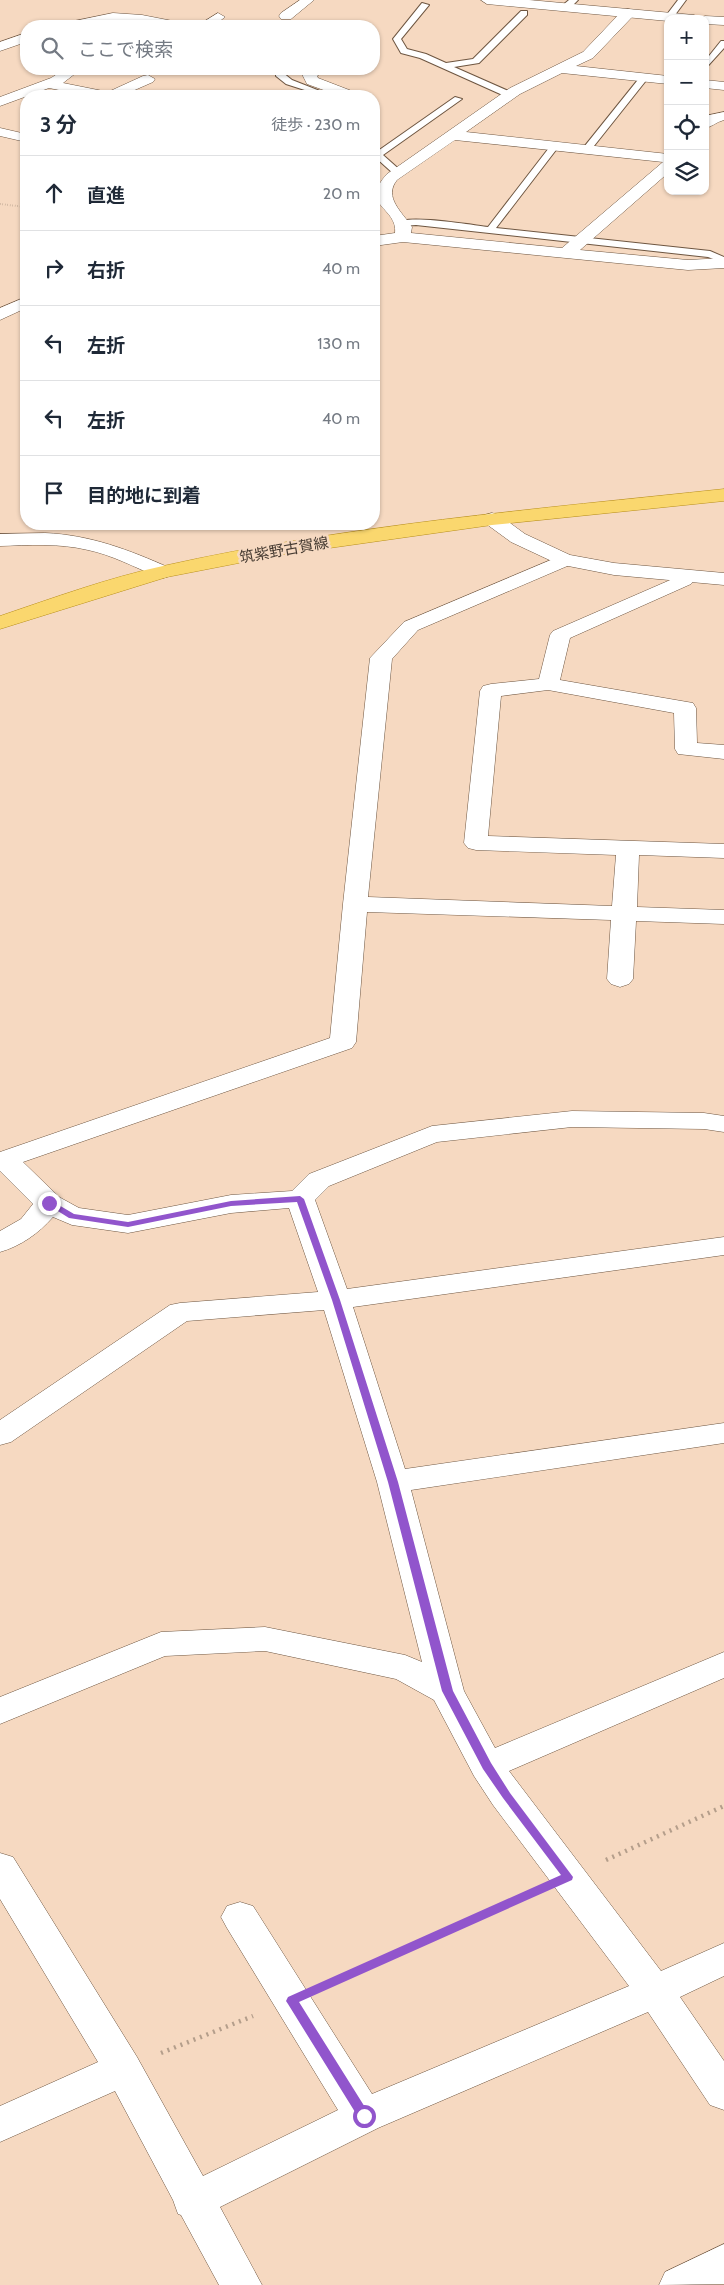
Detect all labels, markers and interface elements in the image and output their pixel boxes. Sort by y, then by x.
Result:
map controls [664,15,709,195]
button: + [664,15,709,60]
search box [20,20,380,75]
icon: search [38,34,66,62]
text: ここで検索 [78,38,173,61]
button: − [664,60,709,105]
button: locate [664,105,709,150]
text: 3 分 [40,112,77,137]
text: 徒歩 · 230 m [271,115,360,134]
button: layers [664,150,709,195]
icon: ahead [40,179,68,207]
text: 直進 [87,184,125,207]
text: 20 m [323,184,360,203]
icon: right [40,254,68,282]
text: 右折 [87,259,125,282]
text: 40 m [322,259,360,278]
icon: left [40,329,68,357]
text: 左折 [87,334,125,357]
text: 130 m [317,334,360,353]
icon: left [40,404,68,432]
text: 左折 [87,409,125,432]
text: 40 m [322,409,360,428]
icon: arrive [40,479,68,507]
text: 目的地に到着 [87,484,201,507]
street label: 筑紫野古賀線 [238,533,330,567]
route end [38,1192,61,1215]
route start [353,2105,376,2128]

